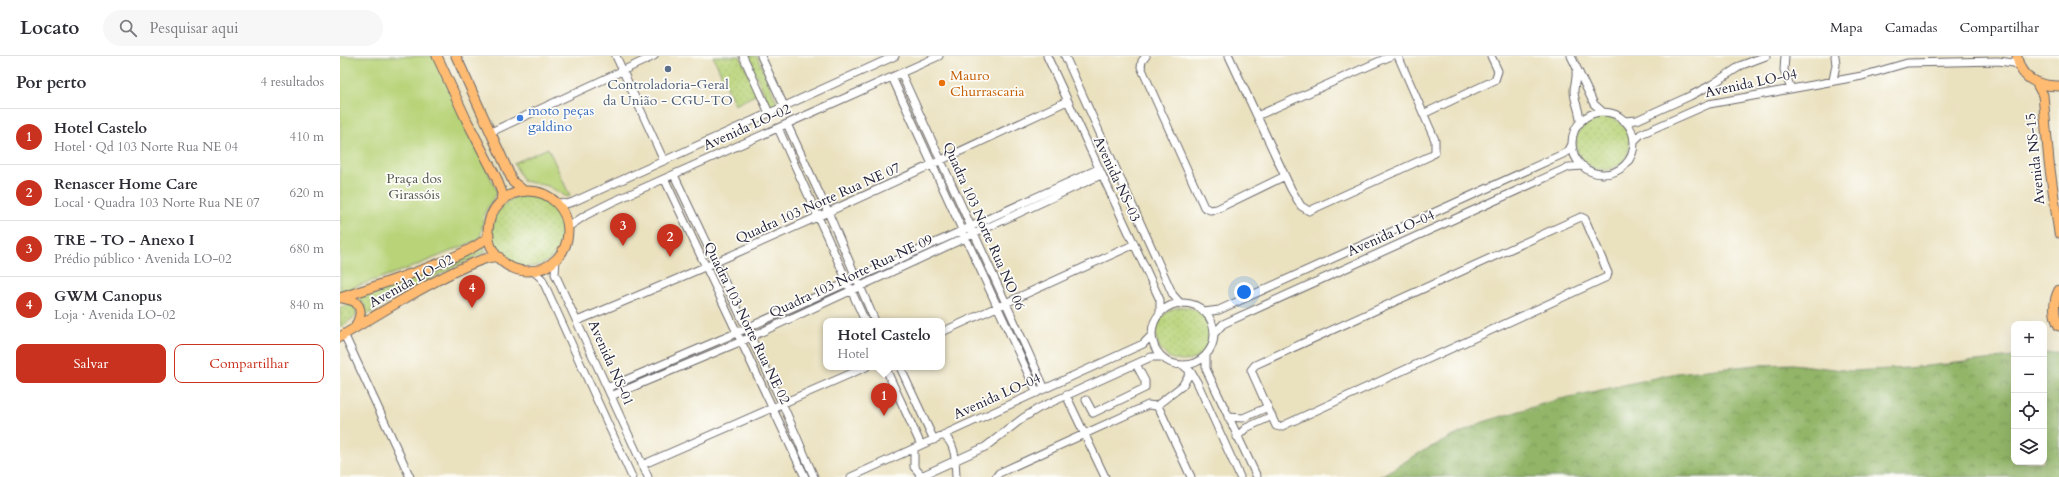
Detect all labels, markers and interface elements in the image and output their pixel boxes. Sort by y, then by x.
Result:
search box [103,10,383,46]
text: Locato [20,15,79,41]
icon: search [117,17,139,39]
text: Pesquisar aqui [149,18,239,38]
text: Mapa [1830,18,1863,37]
text: Camadas [1885,18,1938,37]
text: Compartilhar [1960,18,2039,37]
marker: Controladoria-Geral da União - CGU-TO [663,64,673,74]
street label: Avenida LO-04 [1703,64,1799,102]
place label: Mauro Churrascaria [950,66,1025,101]
text: Por perto [16,71,86,94]
text: 4 resultados [260,73,324,91]
place label: Controladoria-Geral da União - CGU-TO [603,75,733,110]
marker: Mauro Churrascaria [937,78,947,88]
street label: Avenida LO-02 [700,99,794,155]
place label: moto peças galdino [528,101,594,136]
street label: Avenida NS-15 [2021,112,2049,206]
marker: moto peças galdino [515,113,525,123]
text: Hotel Castelo [54,118,147,138]
text: 1 [26,128,32,146]
text: 410 m [290,128,324,146]
street label: Avenida NS-03 [1089,133,1145,225]
text: Hotel · Qd 103 Norte Rua NE 04 [54,138,238,156]
street label: Quadra 103 Norte Rua NO 06 [938,139,1030,313]
street label: Quadra 103 Norte Rua NE 07 [733,158,903,248]
park label: Praça dos Girassóis [386,169,442,204]
text: Renascer Home Care [54,174,198,194]
text: 2 [26,184,32,202]
text: 620 m [290,184,324,202]
text: Local · Quadra 103 Norte Rua NE 07 [54,194,260,212]
street label: Avenida LO-04 [1344,205,1438,261]
pin: 3 [610,213,636,246]
pin: 2 [657,224,683,257]
text: TRE - TO - Anexo I [54,230,195,250]
street label: Quadra 103 Norte Rua NE 09 [766,230,936,322]
street label: Quadra 103 Norte Rua NE 02 [699,239,795,407]
text: 3 [26,240,32,258]
text: 680 m [290,240,324,258]
text: Prédio público · Avenida LO-02 [54,250,232,268]
street label: Avenida LO-02 [365,250,457,312]
pin: 4 [459,275,485,308]
your location [1234,282,1254,302]
text: GWM Canopus [54,286,162,306]
text: 4 [26,296,32,314]
text: 840 m [290,296,324,314]
text: Loja · Avenida LO-02 [54,306,175,324]
street label: Avenida NS-01 [584,317,638,409]
popup [823,318,945,370]
map controls [2011,321,2047,465]
button: + [2011,321,2047,357]
text: Hotel Castelo [838,325,930,345]
button: Salvar [16,344,166,383]
button: Compartilhar [174,344,324,383]
text: Hotel [838,345,869,363]
button: − [2011,357,2047,393]
street label: Avenida LO-04 [950,368,1044,424]
pin: 1 [871,383,897,416]
button: locate [2011,393,2047,429]
button: layers [2011,429,2047,465]

